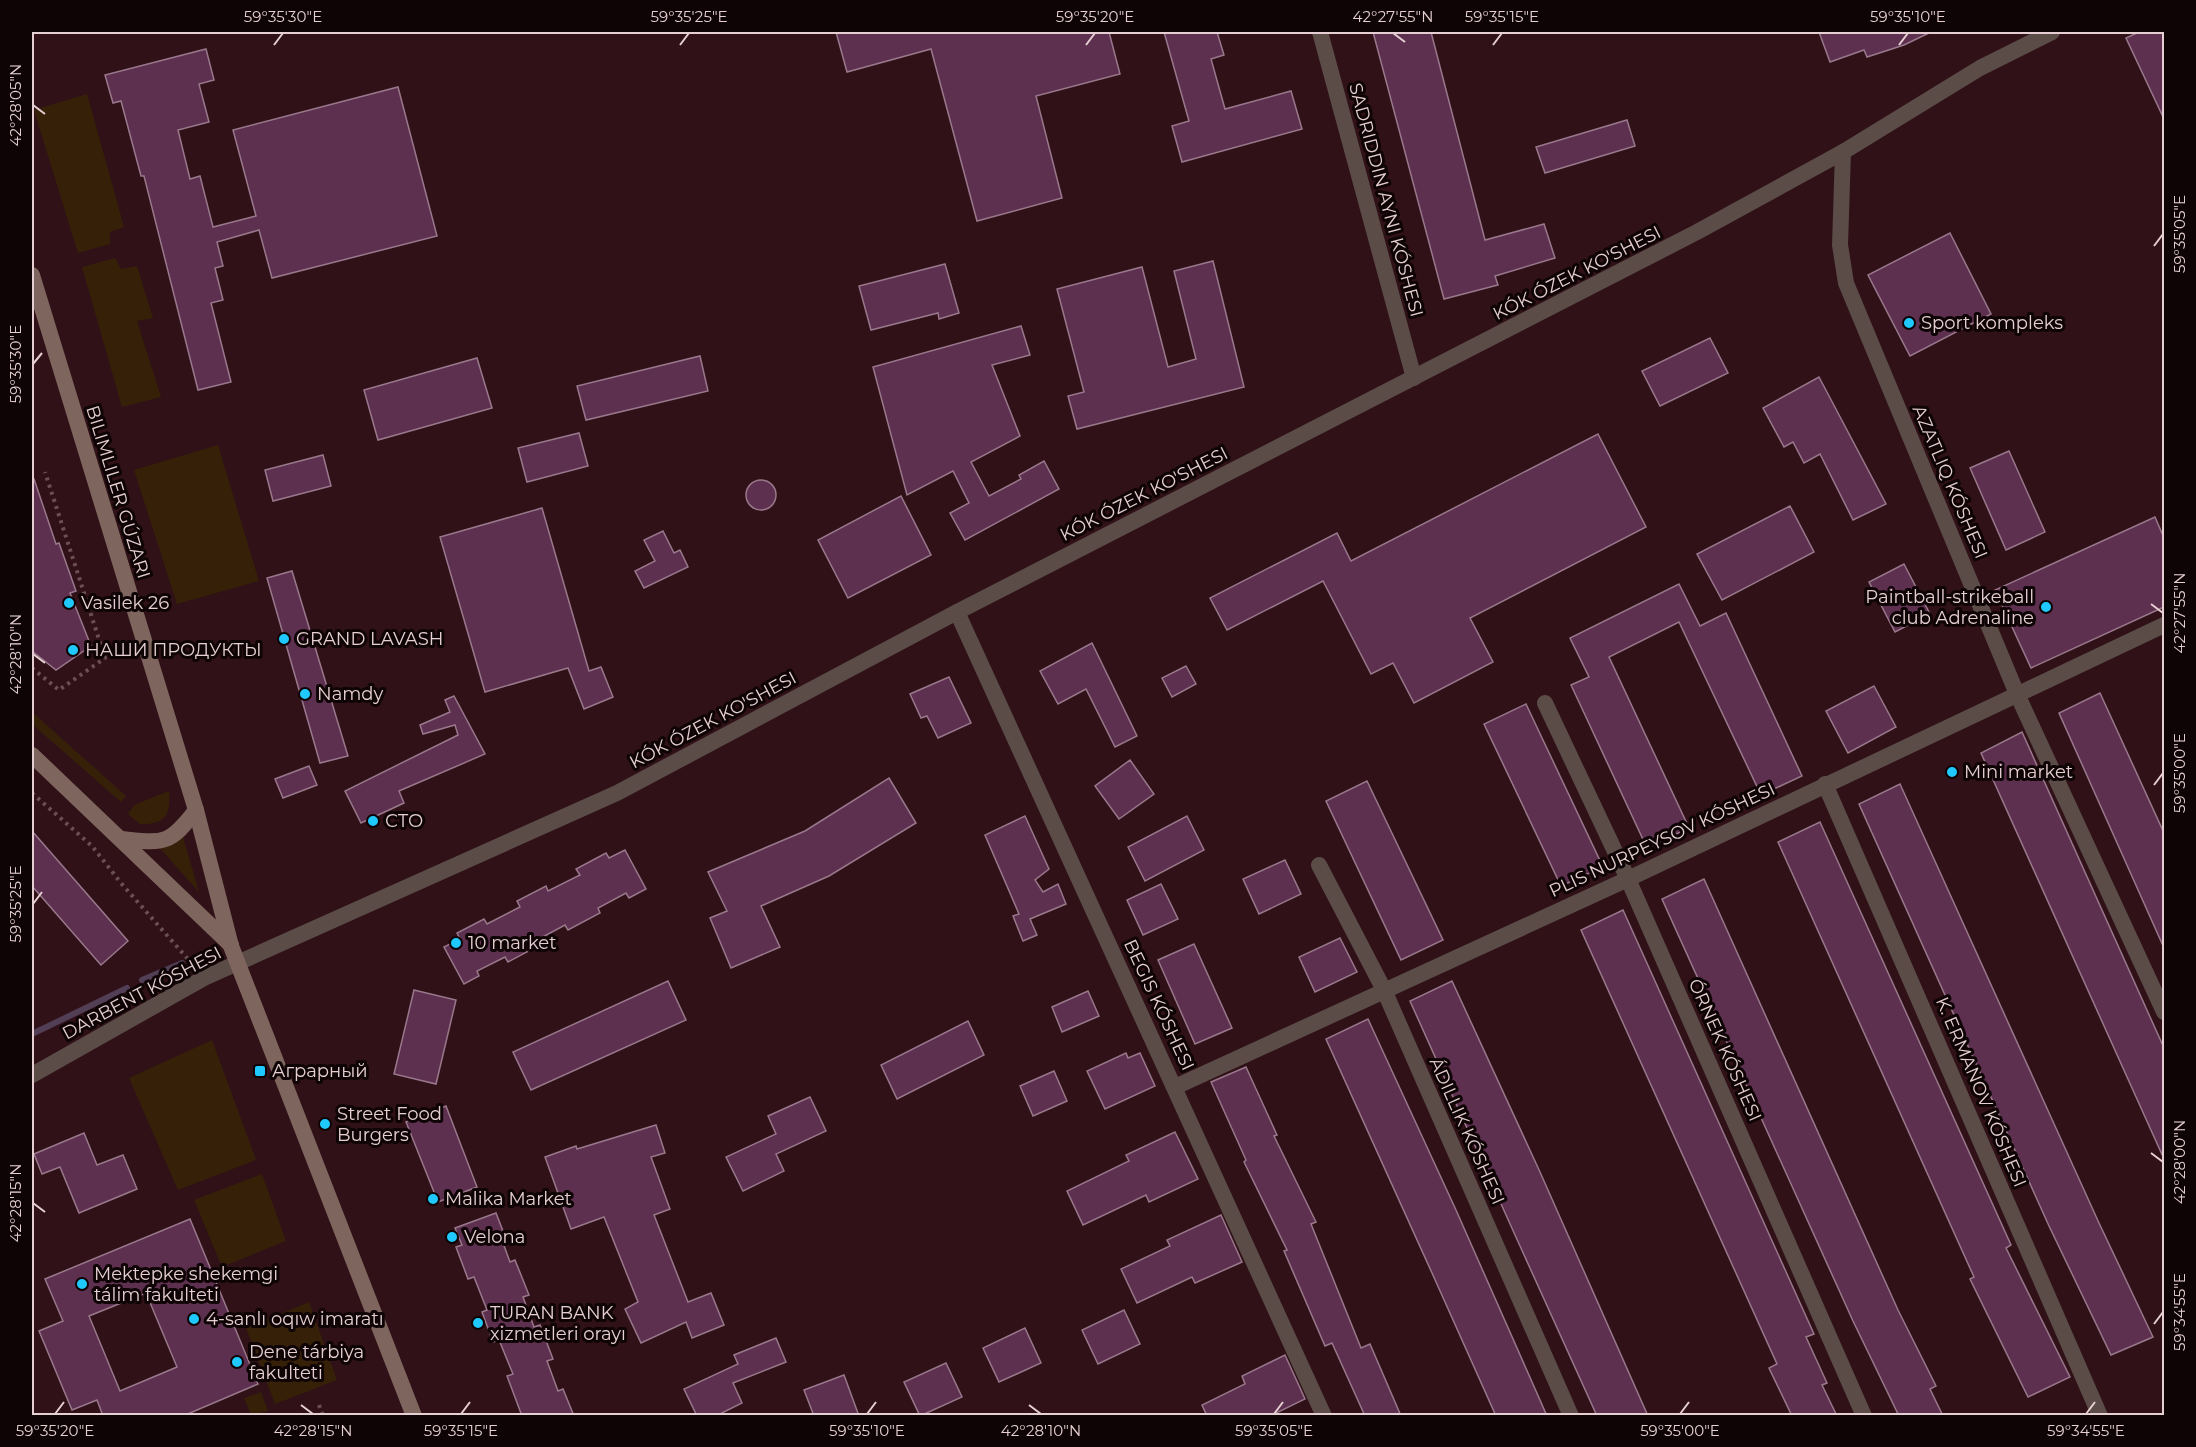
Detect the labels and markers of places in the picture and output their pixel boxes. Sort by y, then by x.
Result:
place label: Sport kompleks [1921,312,2063,334]
marker: Sport kompleks [1902,316,1916,330]
place label: Paintball-strikeball club Adrenaline [1865,586,2034,629]
place label: Vasilek 26 [81,592,169,614]
marker: Vasilek 26 [62,596,76,610]
marker: Paintball-strikeball club Adrenaline [2039,600,2053,614]
place label: GRAND LAVASH [296,628,443,650]
marker: GRAND LAVASH [277,632,291,646]
place label: НАШИ ПРОДУКТЫ [85,639,262,661]
marker: НАШИ ПРОДУКТЫ [66,643,80,657]
place label: Namdy [317,683,383,705]
marker: Namdy [298,687,312,701]
place label: Mini market [1964,761,2073,783]
marker: Mini market [1945,765,1959,779]
place label: СТО [385,810,423,832]
marker: СТО [366,814,380,828]
place label: 10 market [468,932,557,954]
marker: 10 market [449,936,463,950]
place label: Аграрный [272,1060,368,1082]
marker: Аграрный [253,1064,267,1078]
place label: Street Food Burgers [337,1103,442,1146]
marker: Street Food Burgers [318,1117,332,1131]
place label: Malika Market [445,1188,572,1210]
marker: Malika Market [426,1192,440,1206]
place label: Velona [464,1226,525,1248]
marker: Velona [445,1230,459,1244]
place label: Mektepke shekemgi tálim fakulteti [94,1263,278,1306]
marker: Mektepke shekemgi tálim fakulteti [75,1277,89,1291]
place label: TURAN BANK xizmetleri orayı [490,1302,626,1345]
place label: 4-sanlı oqıw imaratı [206,1308,384,1330]
marker: 4-sanlı oqıw imaratı [187,1312,201,1326]
marker: TURAN BANK xizmetleri orayı [471,1316,485,1330]
place label: Dene tárbiya fakulteti [249,1341,364,1384]
marker: Dene tárbiya fakulteti [230,1355,244,1369]

